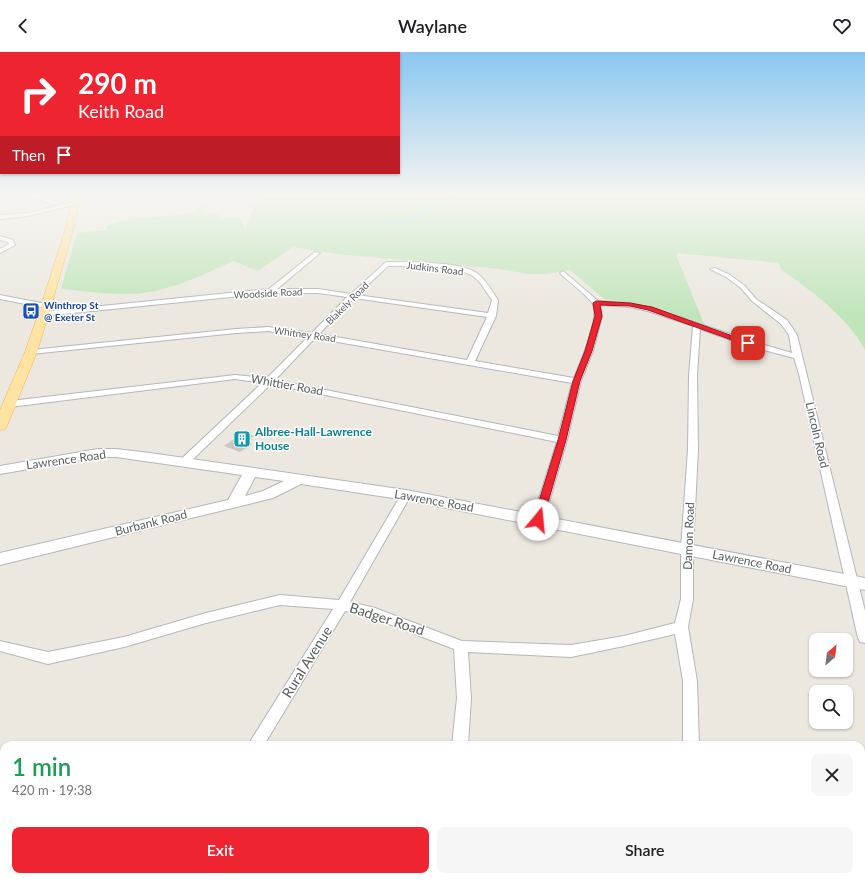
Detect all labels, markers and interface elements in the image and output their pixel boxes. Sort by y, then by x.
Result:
icon: back [12,15,34,37]
text: Waylane [398,15,467,37]
icon: heart [831,15,853,37]
text: 290 m [78,66,157,100]
icon: right [12,68,64,120]
text: Keith Road [78,100,164,122]
icon: arrive [53,144,75,166]
text: Then [12,146,45,164]
street label: Judkins Road [406,259,464,277]
street label: Blakely Road [323,279,371,327]
street label: Woodside Road [233,285,303,301]
place label: Winthrop St @ Exeter St [44,299,99,323]
bus stop icon: Winthrop St @ Exeter St [21,301,41,321]
street label: Whitney Road [273,324,337,344]
pin [731,326,765,360]
icon: arrive [737,332,759,354]
street label: Whittier Road [250,371,324,398]
street label: Lincoln Road [803,400,832,469]
place label: Albree-Hall-Lawrence House [254,424,372,453]
building icon: Albree-Hall-Lawrence House [232,429,252,449]
street label: Lawrence Road [25,446,107,473]
street label: Lawrence Road [393,486,475,515]
position arrow [517,499,559,541]
street label: Damon Road [680,502,697,570]
street label: Burbank Road [113,506,189,539]
street label: Lawrence Road [711,546,793,577]
street label: Badger Road [348,598,427,639]
street label: Rural Avenue [278,623,335,701]
north arrow [809,633,853,677]
map controls [809,633,853,729]
button: search [809,685,853,729]
text: 1 min [12,752,71,781]
button: close [811,754,853,796]
text: 420 m · 19:38 [12,782,92,798]
button: Exit [12,827,429,873]
button: Share [437,827,853,873]

